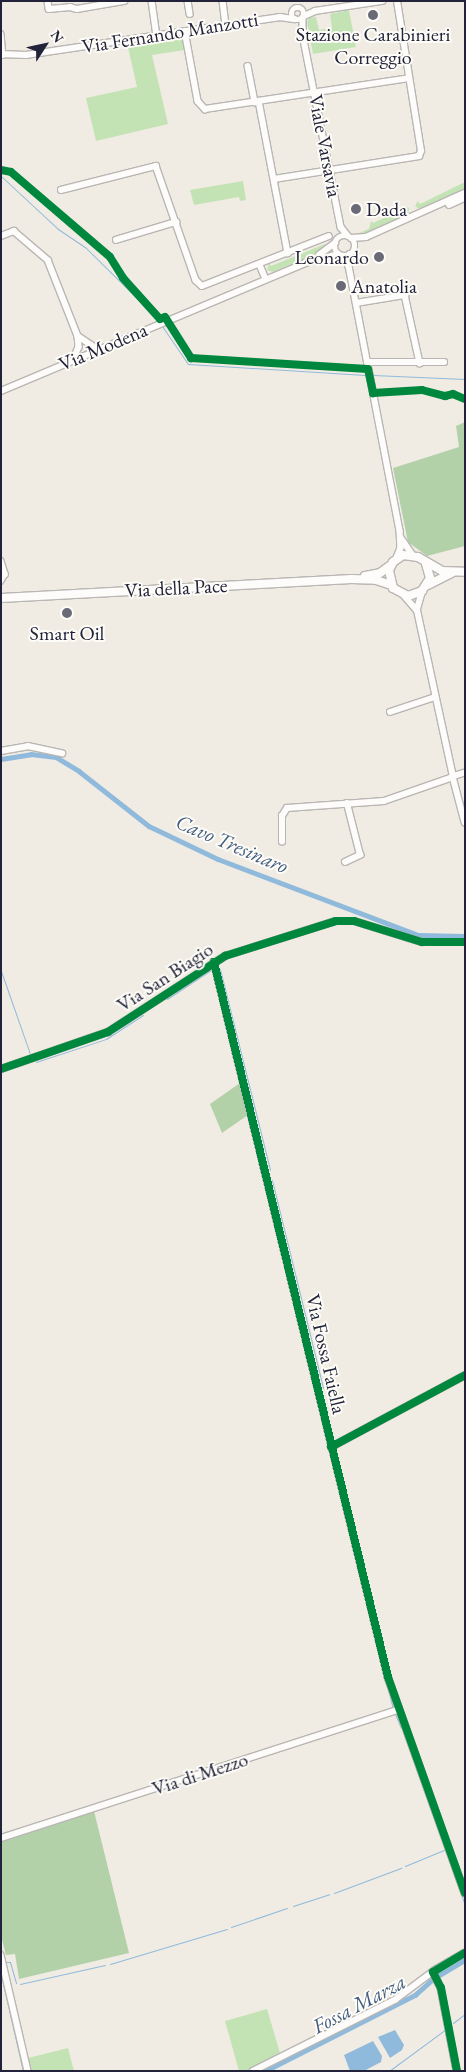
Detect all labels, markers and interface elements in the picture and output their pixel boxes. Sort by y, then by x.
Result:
street label: Via Fernando Manzotti [80,7,260,59]
marker: Stazione Carabinieri Correggio [367,9,379,21]
north arrow [20,20,70,70]
place label: Stazione Carabinieri Correggio [296,23,450,70]
text: N [47,27,68,46]
street label: Viale Varsavia [303,93,347,199]
place label: Dada [366,197,407,221]
marker: Dada [350,203,362,215]
place label: Leonardo [295,245,369,269]
marker: Leonardo [373,251,385,263]
place label: Anatolia [351,274,417,298]
marker: Anatolia [335,280,347,292]
street label: Via Modena [55,318,151,376]
street label: Via della Pace [124,573,228,603]
marker: Smart Oil [61,607,73,619]
place label: Smart Oil [30,621,104,645]
water label: Cavo Tresinaro [172,809,292,879]
street label: Via San Biagio [112,937,218,1017]
street label: Via Fossa Faiella [301,1292,351,1416]
street label: Via di Mezzo [149,1747,251,1801]
water label: Fossa Marza [308,1969,410,2039]

